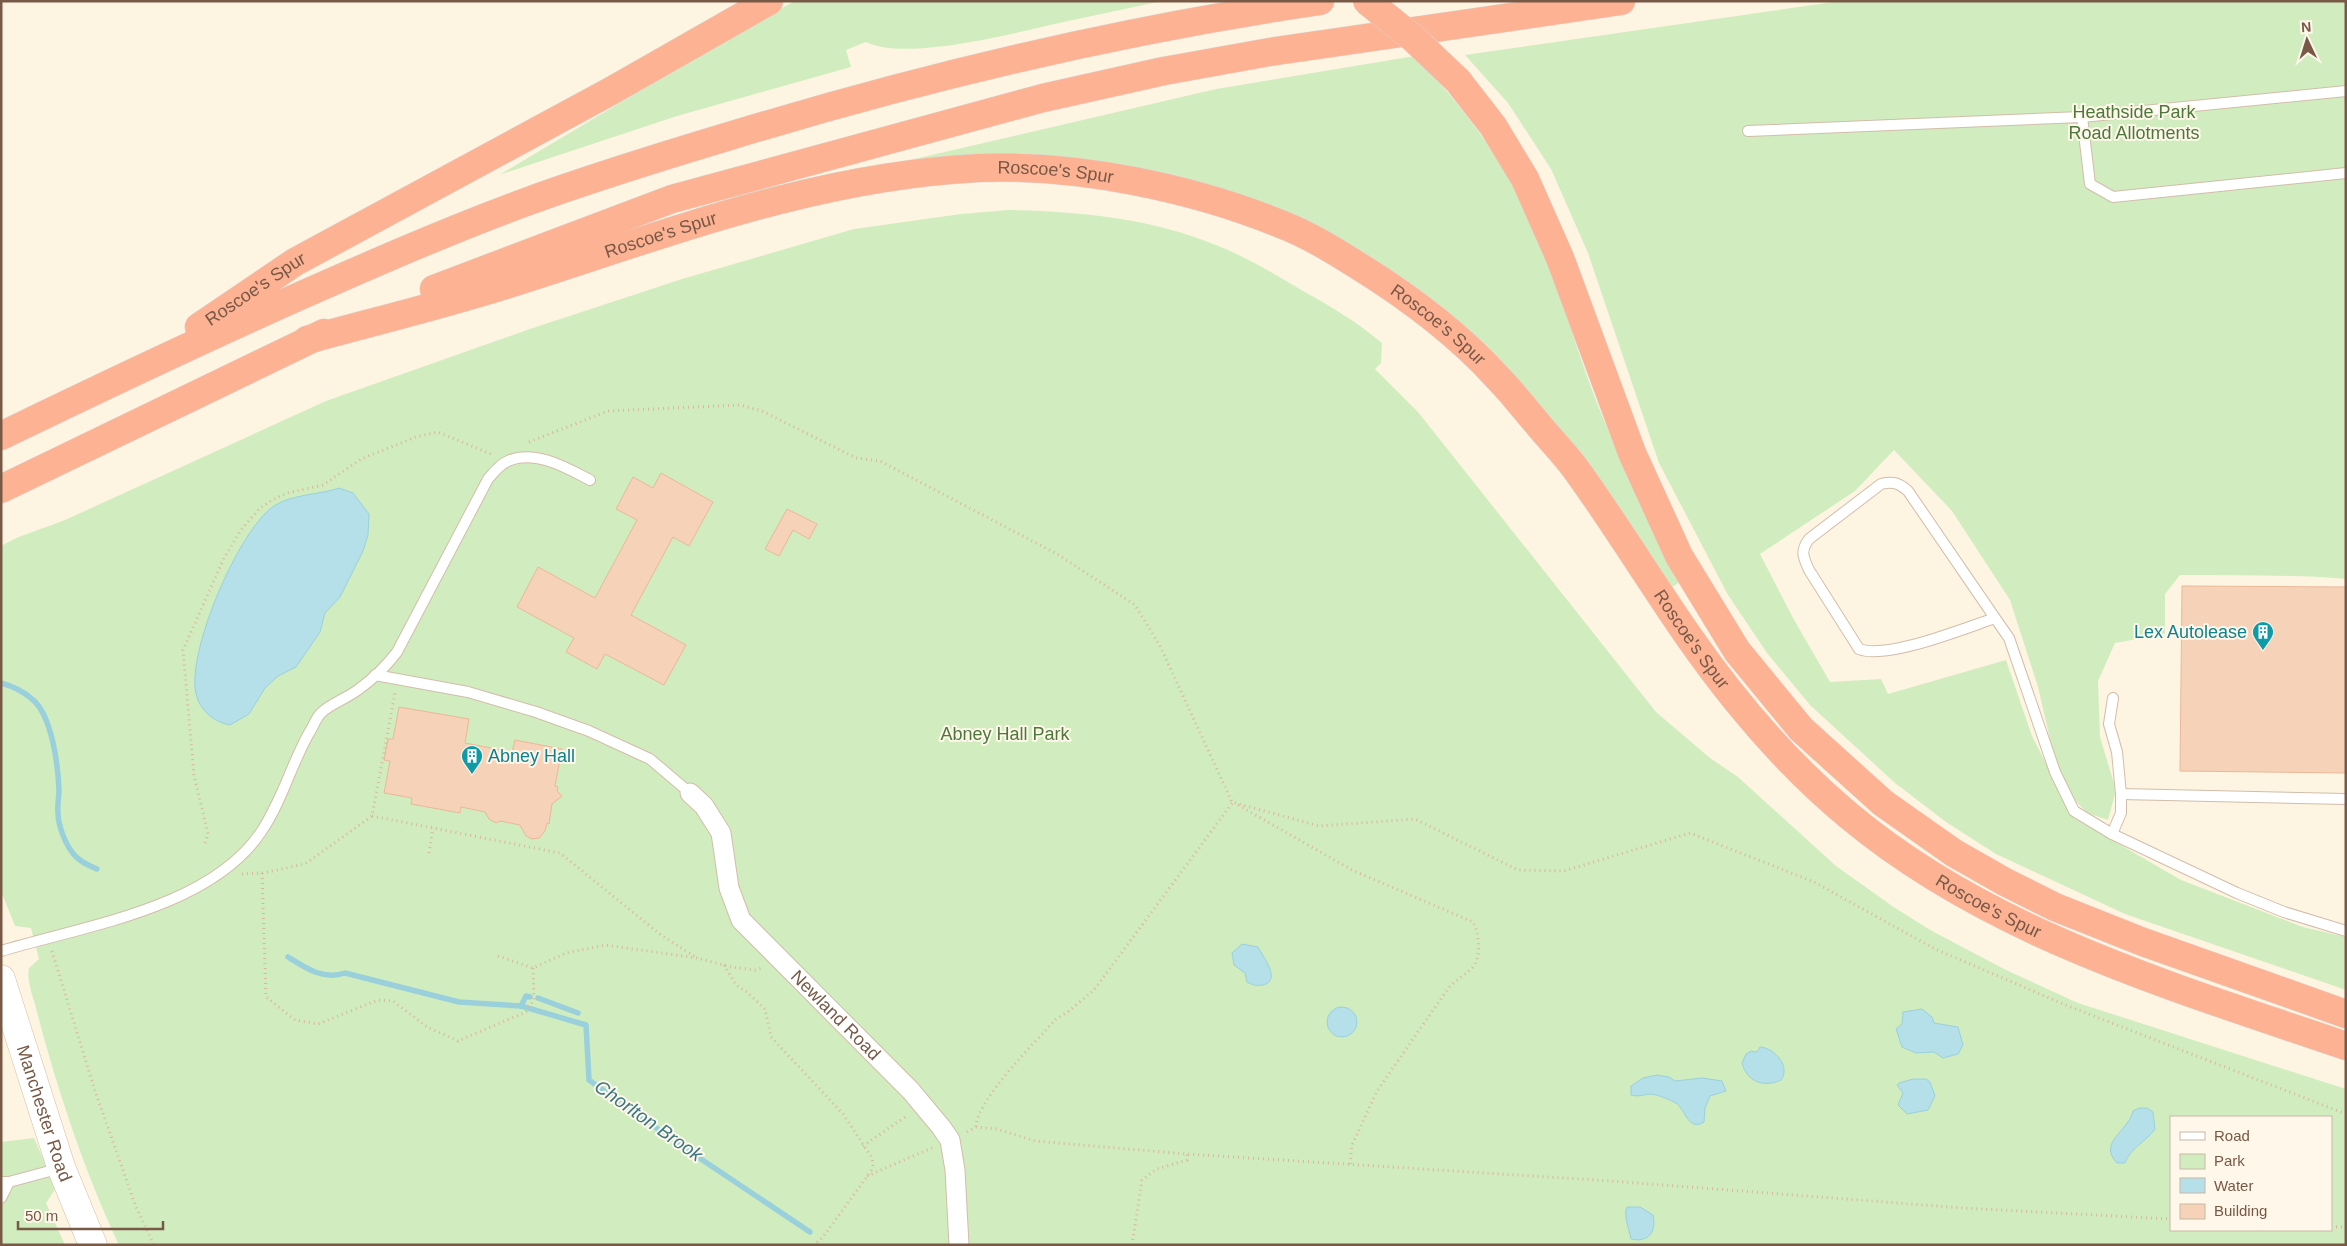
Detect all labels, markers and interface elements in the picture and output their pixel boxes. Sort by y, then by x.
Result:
north arrow [2282,15,2332,65]
text: N [2300,19,2312,35]
park label: Heathside Park Road Allotments [2068,102,2200,143]
street label: Roscoe's Spur [997,158,1115,187]
street label: Roscoe's Spur [602,208,719,262]
street label: Roscoe's Spur [201,248,309,330]
street label: Roscoe's Spur [1387,280,1490,369]
street label: Roscoe's Spur [1650,586,1733,693]
building icon: Lex Autolease [2251,620,2275,651]
place label: Lex Autolease [2134,622,2247,642]
park label: Abney Hall Park [940,724,1071,744]
building icon: Abney Hall [460,744,484,775]
place label: Abney Hall [488,746,575,766]
street label: Roscoe's Spur [1932,870,2044,942]
street label: Newland Road [787,966,884,1064]
street label: Manchester Road [13,1043,76,1184]
water label: Chorlton Brook [591,1075,708,1166]
legend [2170,1116,2332,1231]
text: Road [2214,1127,2250,1144]
text: Park [2214,1152,2245,1169]
text: Water [2214,1177,2253,1194]
scale bar [18,1198,162,1230]
text: Building [2214,1202,2267,1219]
text: 50 m [25,1207,58,1224]

